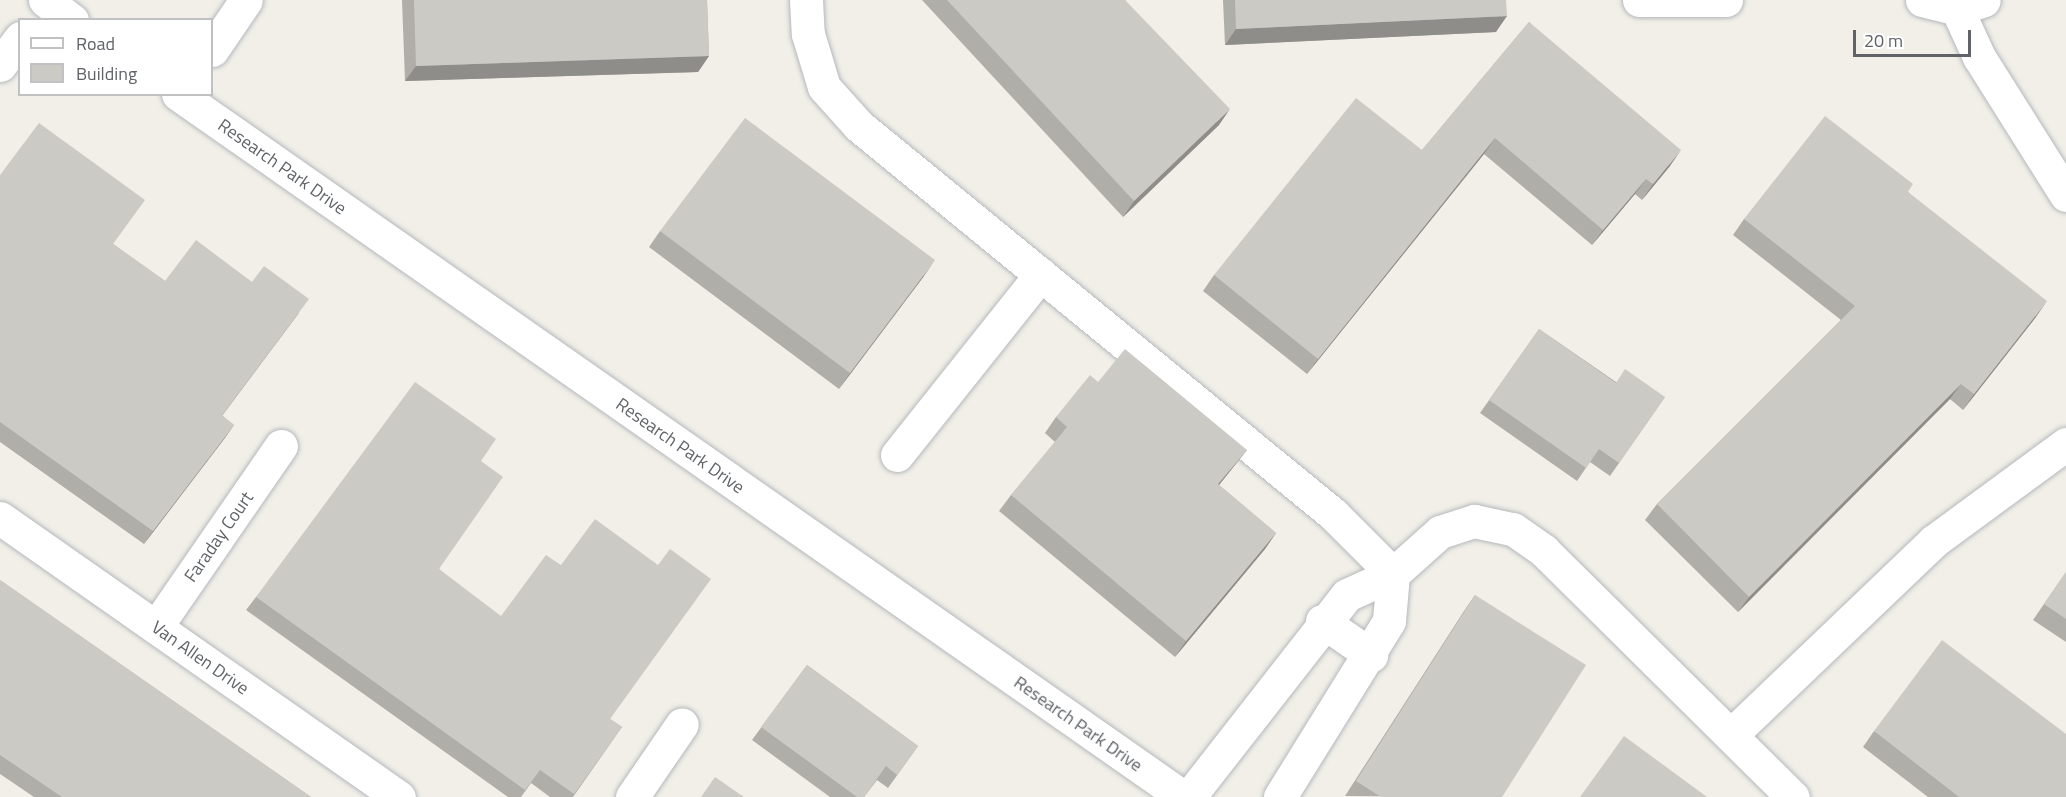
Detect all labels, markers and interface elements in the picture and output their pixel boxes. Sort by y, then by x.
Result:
legend [18,18,213,96]
scale bar [1856,18,1974,56]
text: 20 m [1864,27,1903,54]
text: Road [76,30,115,57]
text: Building [76,60,137,87]
street label: Research Park Drive [214,115,350,219]
street label: Research Park Drive [612,394,748,498]
street label: Faraday Court [180,488,258,586]
street label: Van Allen Drive [147,617,253,699]
street label: Research Park Drive [1010,672,1146,776]

